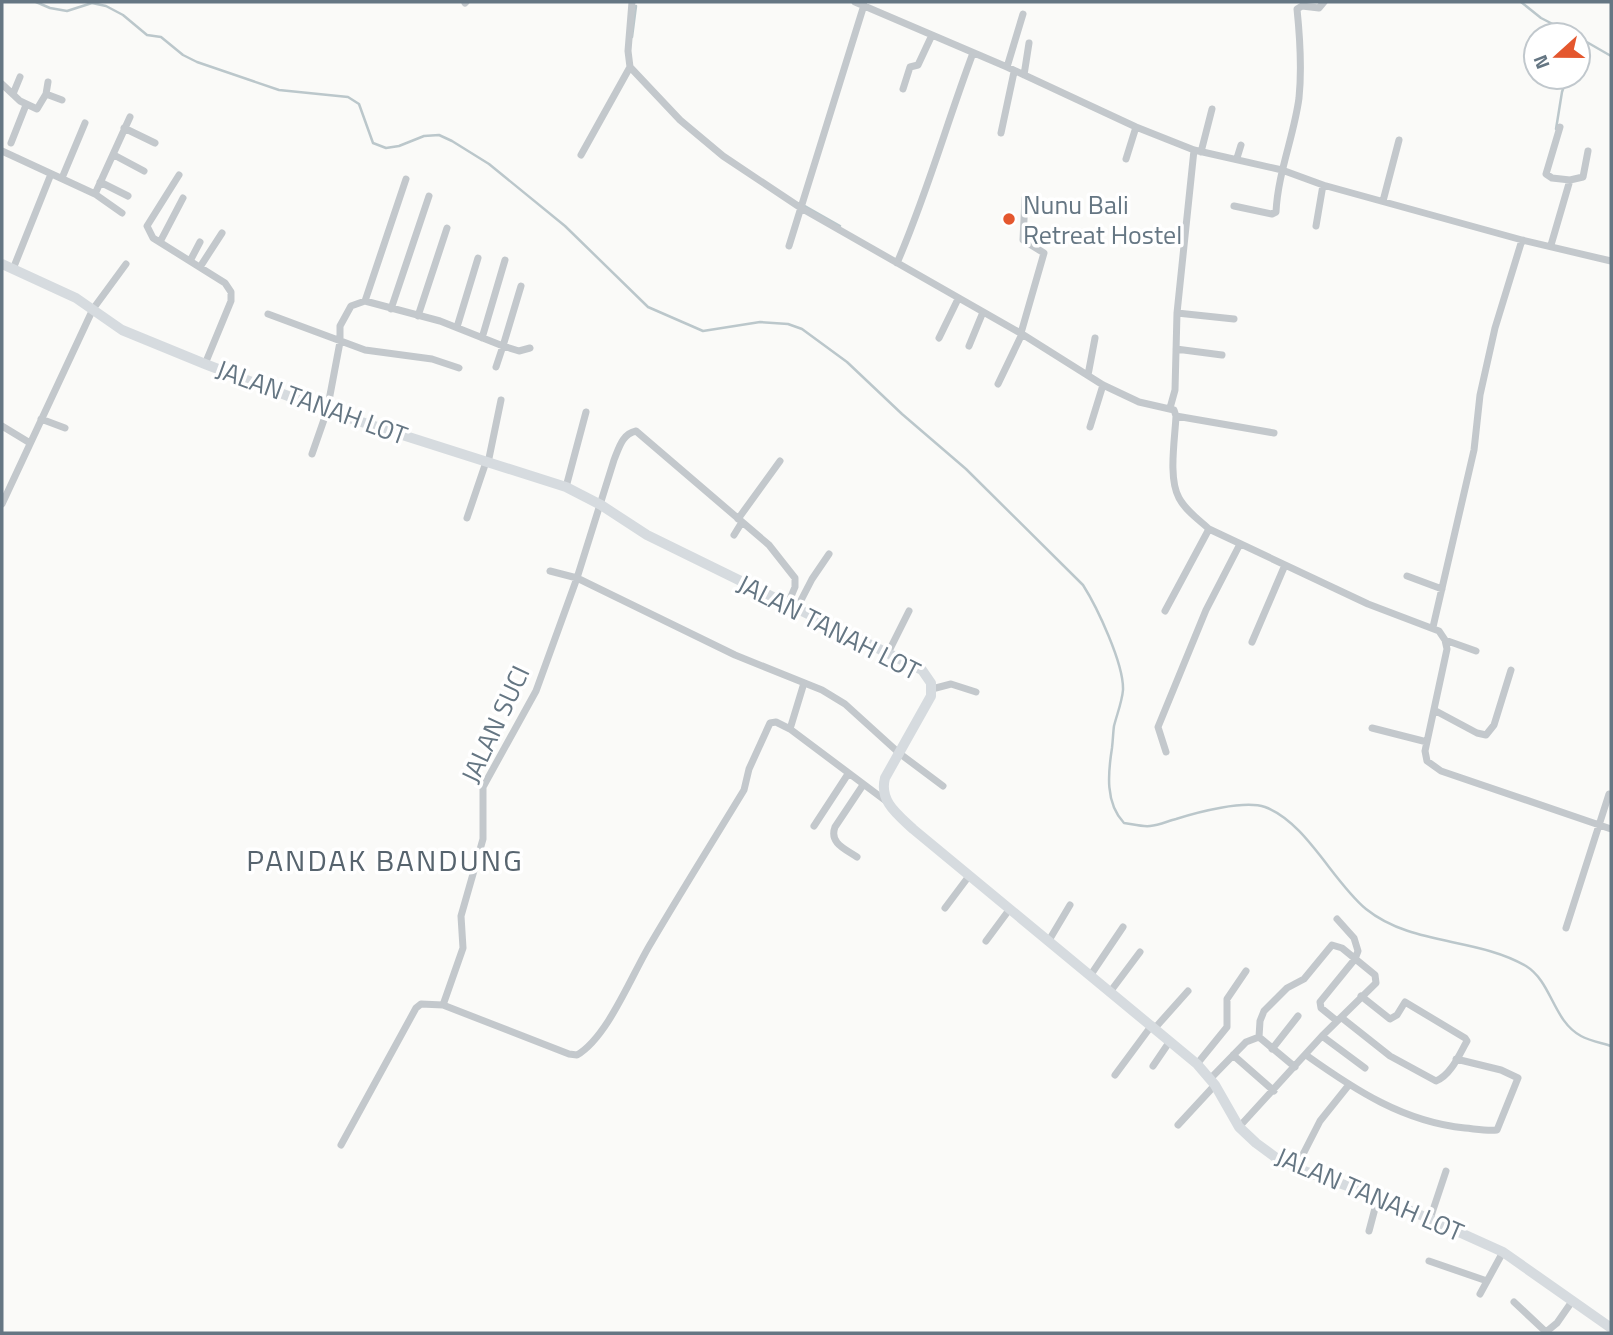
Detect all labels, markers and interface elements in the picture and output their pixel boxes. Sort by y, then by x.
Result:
north arrow [1522,21,1592,91]
text: N [1525,51,1557,74]
place label: Nunu Bali Retreat Hostel [1023,185,1182,254]
marker: Nunu Bali Retreat Hostel [1001,211,1017,227]
street label: JALAN TANAH LOT [211,349,413,455]
street label: JALAN TANAH LOT [731,564,928,690]
street label: JALAN SUCI [451,659,539,789]
district label: PANDAK BANDUNG [246,837,524,883]
street label: JALAN TANAH LOT [1270,1137,1470,1251]

